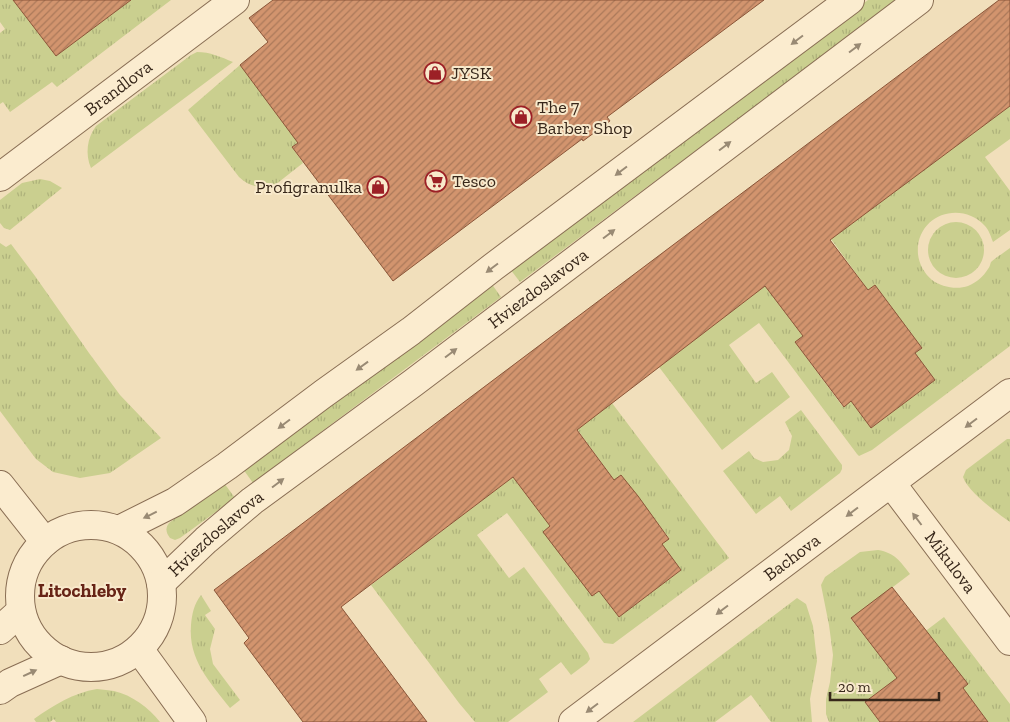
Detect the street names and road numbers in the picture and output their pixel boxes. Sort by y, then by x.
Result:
street label: Brandlova [80,55,157,121]
street label: Hviezdoslavova [484,243,593,333]
street label: Hviezdoslavova [164,485,268,581]
street label: Mikulova [920,527,981,598]
street label: Bachova [759,529,825,585]

